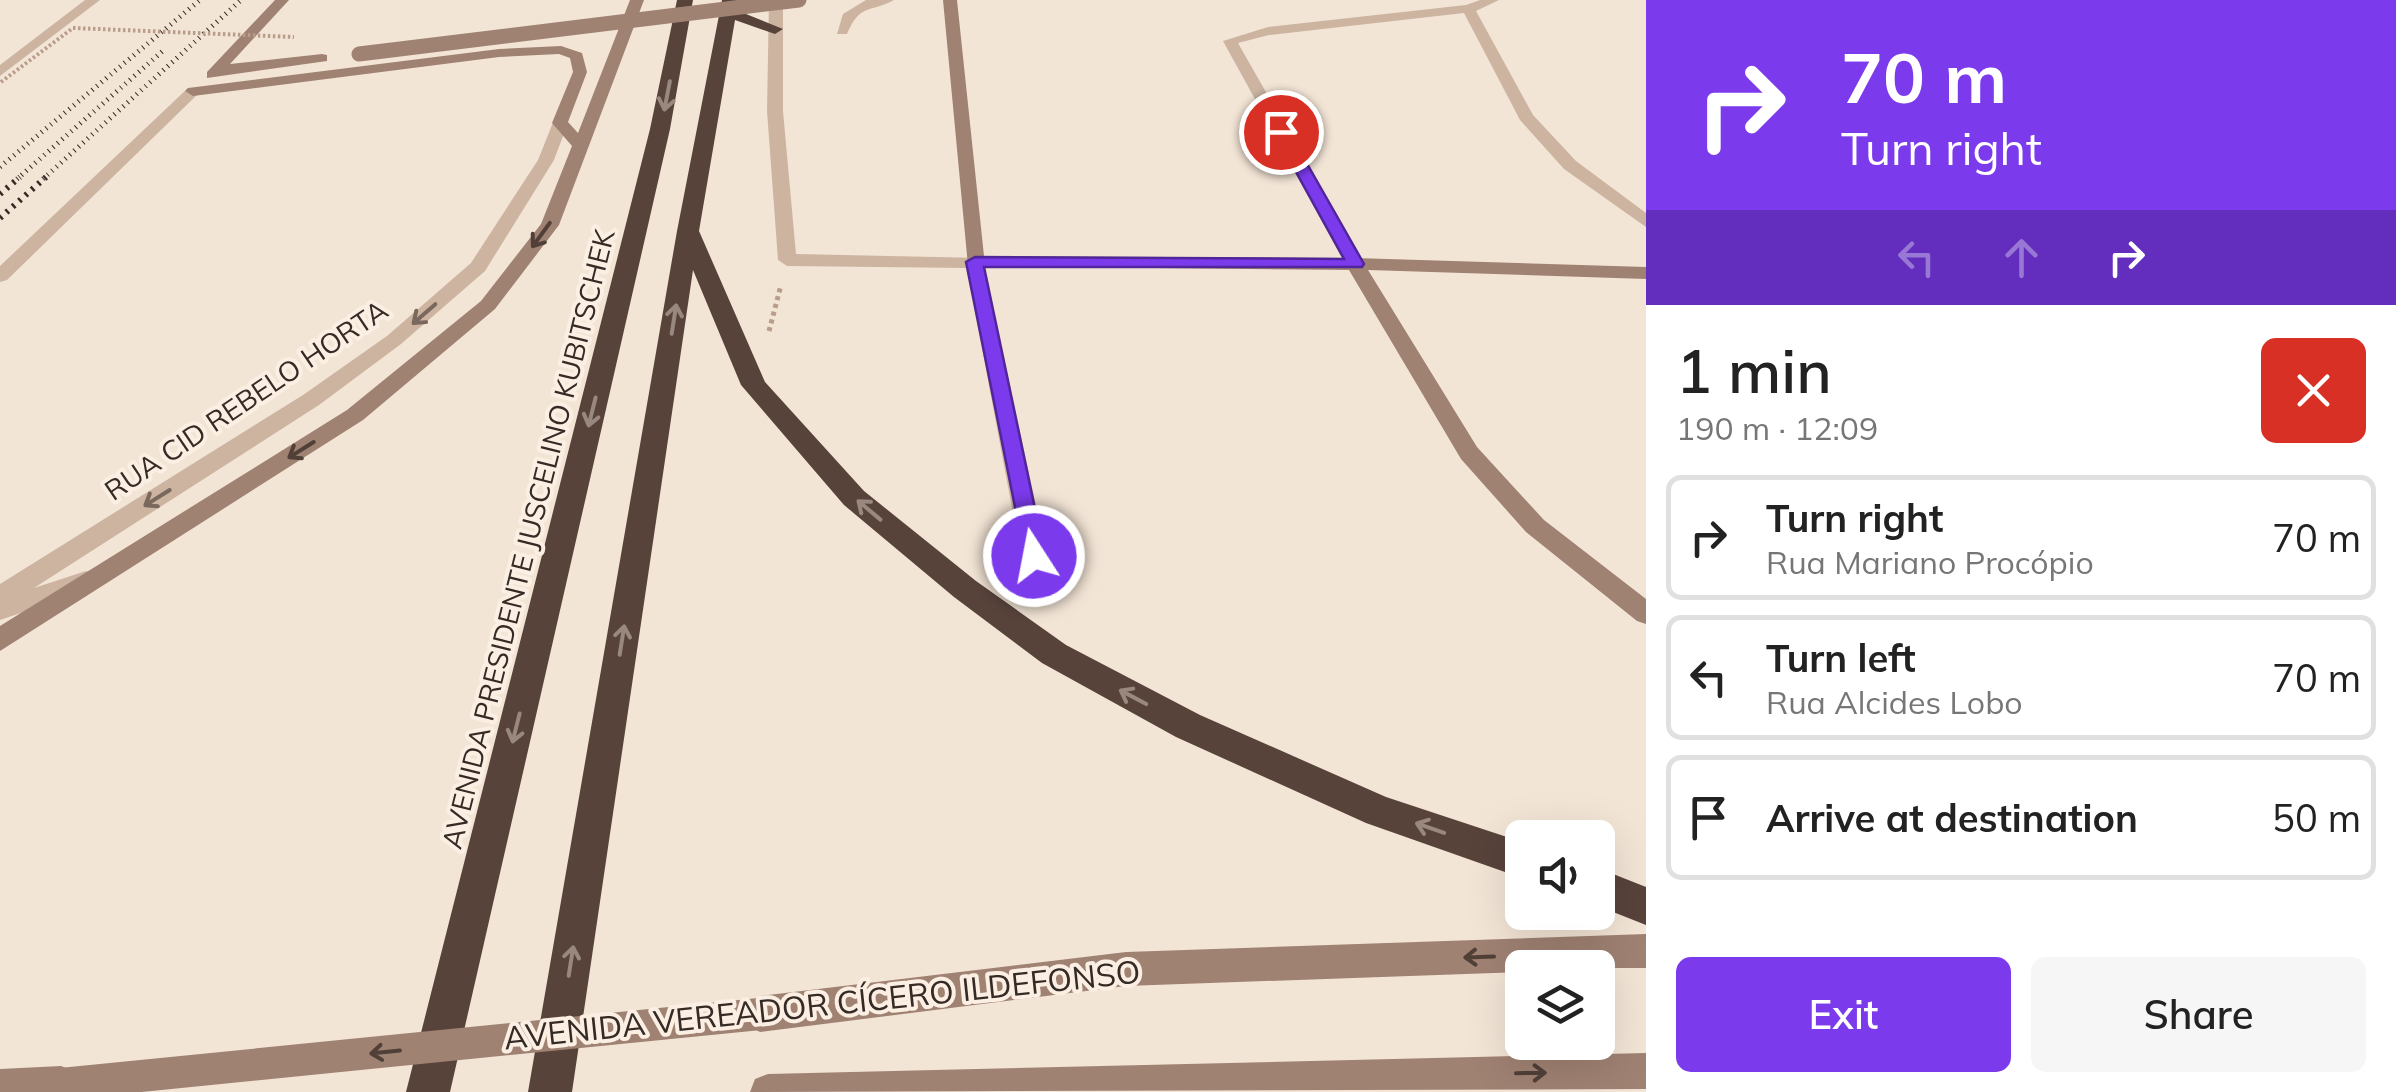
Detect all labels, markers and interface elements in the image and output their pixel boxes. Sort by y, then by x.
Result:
text: 70 m [1841,33,2007,121]
icon: right [1676,40,1806,170]
one-way arrow [656,79,675,111]
pin [1239,90,1324,175]
icon: arrive [1254,105,1309,160]
text: Turn right [1841,120,2042,176]
one-way arrow [531,221,552,248]
street label: AVENIDA PRESIDENTE JUSCELINO KUBITSCHEK [433,224,622,852]
icon: left [1889,230,1944,285]
icon: ahead [1994,230,2049,285]
icon: right [2099,230,2154,285]
street label: RUA CID REBELO HORTA [98,291,394,507]
one-way arrow [412,303,437,326]
one-way arrow [665,304,684,336]
text: 1 min [1676,333,1832,408]
button: close [2261,338,2366,443]
one-way arrow [582,395,600,427]
text: 190 m · 12:09 [1676,408,1878,448]
one-way arrow [287,439,316,460]
one-way arrow [143,487,171,508]
text: Turn right [1766,494,1943,542]
one-way arrow [856,499,882,521]
position arrow [982,504,1086,608]
icon: right [1681,510,1736,565]
text: 70 m [2272,514,2361,562]
text: Rua Mariano Procópio [1766,542,2094,582]
one-way arrow [614,625,632,657]
text: Turn left [1766,634,1916,682]
icon: left [1681,650,1736,705]
text: 70 m [2272,654,2361,702]
text: Rua Alcides Lobo [1766,682,2023,722]
one-way arrow [1119,687,1149,706]
one-way arrow [505,712,524,743]
icon: arrive [1681,790,1736,845]
text: Arrive at destination [1766,794,2138,842]
text: 50 m [2272,794,2361,842]
one-way arrow [1415,818,1447,836]
map controls [1505,820,1615,1060]
button: sound [1505,820,1615,930]
one-way arrow [562,945,580,978]
one-way arrow [1463,947,1495,966]
button: layers [1505,950,1615,1060]
street label: AVENIDA VEREADOR CÍCERO ILDEFONSO [502,951,1142,1057]
button: Exit [1676,957,2011,1072]
button: Share [2031,957,2366,1072]
one-way arrow [369,1042,401,1061]
one-way arrow [1514,1064,1546,1083]

